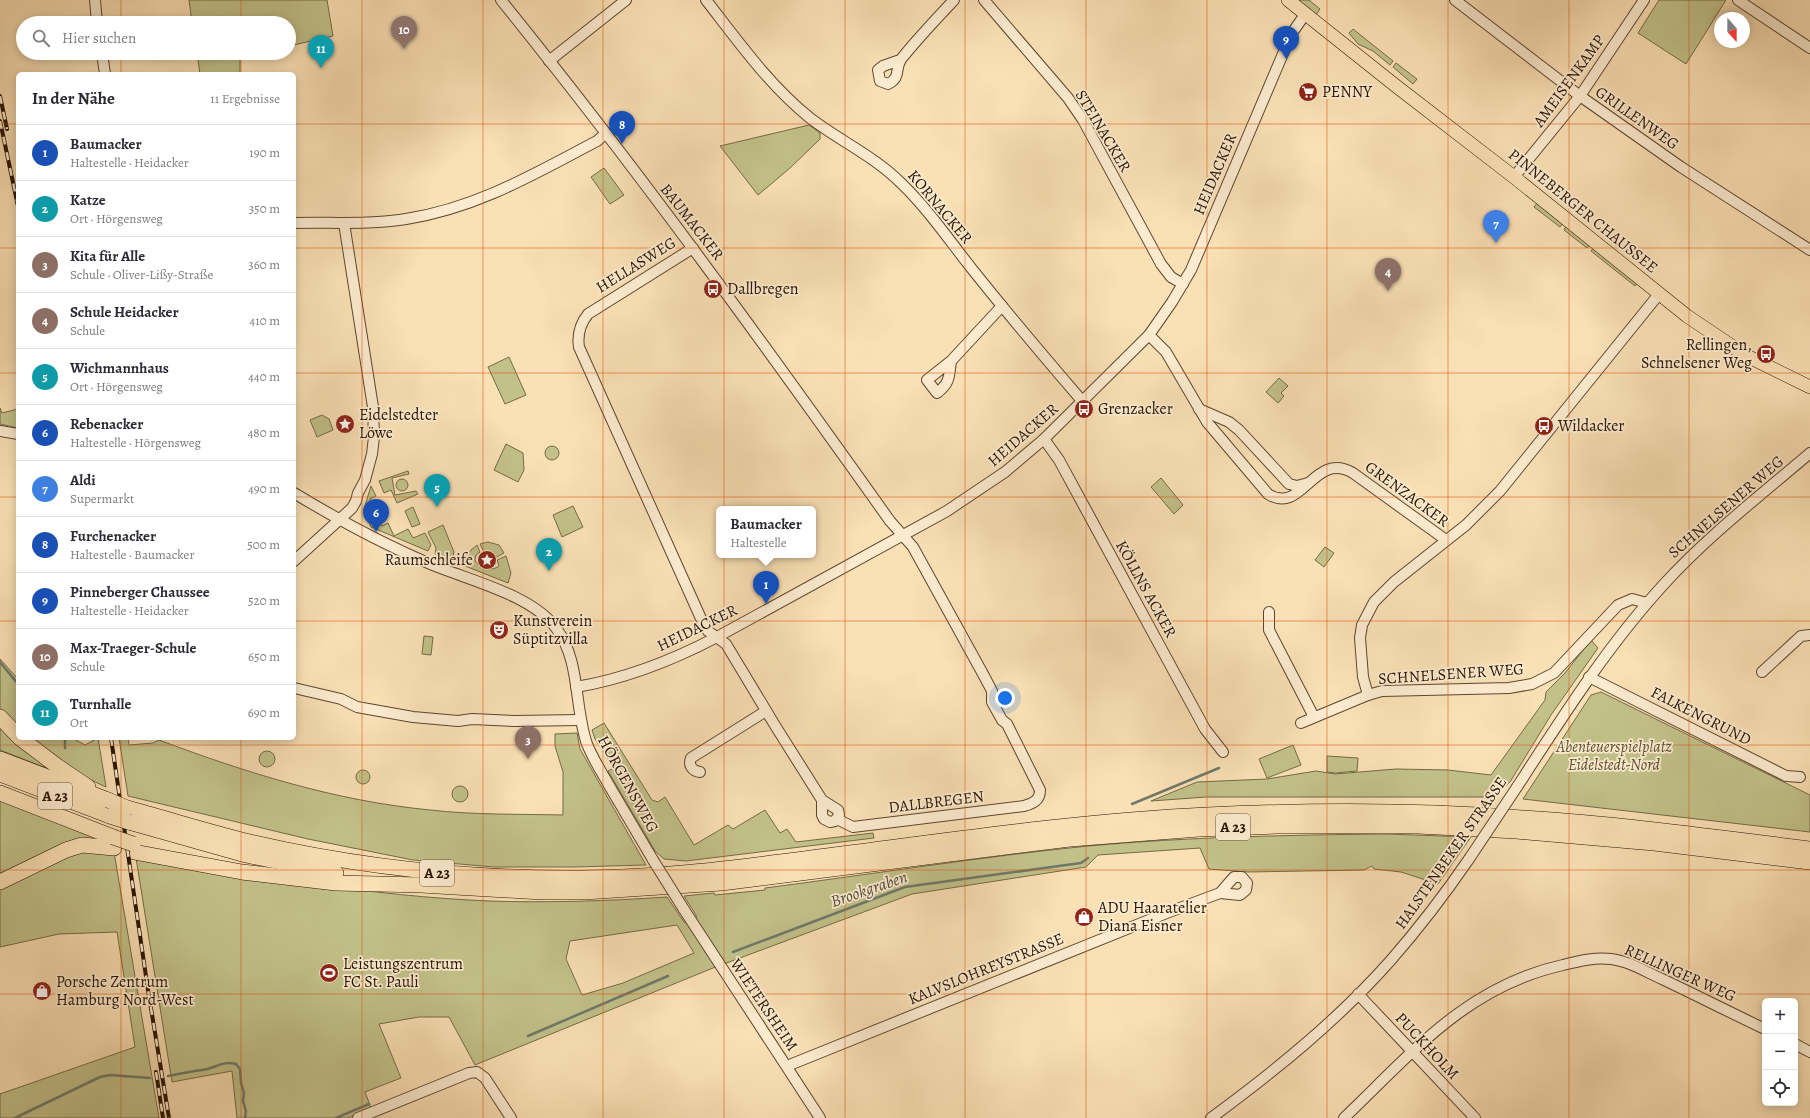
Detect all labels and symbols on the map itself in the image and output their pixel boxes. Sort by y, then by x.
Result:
north arrow [1714,12,1750,48]
pin: 10 [391,16,417,49]
pin: 9 [1273,26,1299,59]
street label: AMEISENKAMP [1527,30,1610,132]
pin: 11 [308,35,334,68]
supermarket icon: PENNY [1297,81,1319,103]
place label: PENNY [1322,81,1372,103]
street label: GRILLENWEG [1591,81,1683,155]
street label: STEINACKER [1070,86,1136,176]
pin: 8 [609,111,635,144]
street label: HEIDACKER [1188,130,1242,218]
street label: PINNEBERGER CHAUSSEE [1504,144,1662,278]
street label: KORNACKER [903,165,978,249]
street label: BAUMACKER [655,179,729,265]
pin: 7 [1483,210,1509,243]
street label: HELLASWEG [592,232,680,298]
pin: 4 [1375,258,1401,291]
bus stop icon: Dallbregen [702,278,724,300]
place label: Dallbregen [727,278,799,300]
place label: Rellingen, Schnelsener Weg [1641,334,1752,374]
bus stop icon: Rellingen, Schnelsener Weg [1755,343,1777,365]
street label: HEIDACKER [983,398,1063,472]
bus stop icon: Grenzacker [1073,398,1095,420]
place label: Grenzacker [1098,398,1173,420]
place label: Eidelstedter Löwe [359,404,438,444]
place icon: Eidelstedter Löwe [334,413,356,435]
bus stop icon: Wildacker [1533,415,1555,437]
place label: Wildacker [1557,415,1624,437]
street label: SCHNELSENER WEG [1664,451,1788,563]
street label: GRENZACKER [1360,456,1454,532]
pin: 5 [424,474,450,507]
pin: 6 [363,499,389,532]
street label: KÖLLNS ACKER [1110,536,1182,642]
pin: 2 [536,538,562,571]
place label: Raumschleife [385,549,473,571]
place icon: Raumschleife [476,549,498,571]
pin: 1 [753,571,779,604]
street label: HEIDACKER [653,599,741,657]
place label: Kunstverein Süptitzvilla [513,610,593,650]
theatre icon: Kunstverein Süptitzvilla [488,619,510,641]
street label: SCHNELSENER WEG [1377,658,1525,690]
street label: FALKENGRUND [1647,681,1755,751]
your location [995,688,1015,708]
pin: 3 [515,726,541,759]
street label: HÖRGENSWEG [592,732,664,836]
park label: Abenteuerspielplatz Eidelstedt-Nord [1555,736,1672,776]
street label: HALSTENBEKER STRASSE [1390,772,1512,934]
road number: A 23 [38,783,72,809]
street label: DALLBREGEN [887,785,985,819]
road number: A 23 [1216,814,1250,840]
road number: A 23 [420,860,454,886]
water label: Brookgraben [827,865,911,913]
place label: ADU Haaratelier Diana Eisner [1097,897,1207,937]
shop icon: ADU Haaratelier Diana Eisner [1073,906,1095,928]
street label: KALVSLOHREYSTRASSE [905,928,1067,1010]
street label: RELLINGER WEG [1621,939,1739,1007]
place label: Leistungszentrum FC St. Pauli [343,953,463,993]
street label: WIETERSHEIM [724,953,803,1056]
sports icon: Leistungszentrum FC St. Pauli [318,962,340,984]
place label: Porsche Zentrum Hamburg Nord-West [56,971,194,1011]
shop icon: Porsche Zentrum Hamburg Nord-West [31,980,53,1002]
street label: PUCKHOLM [1390,1008,1464,1084]

